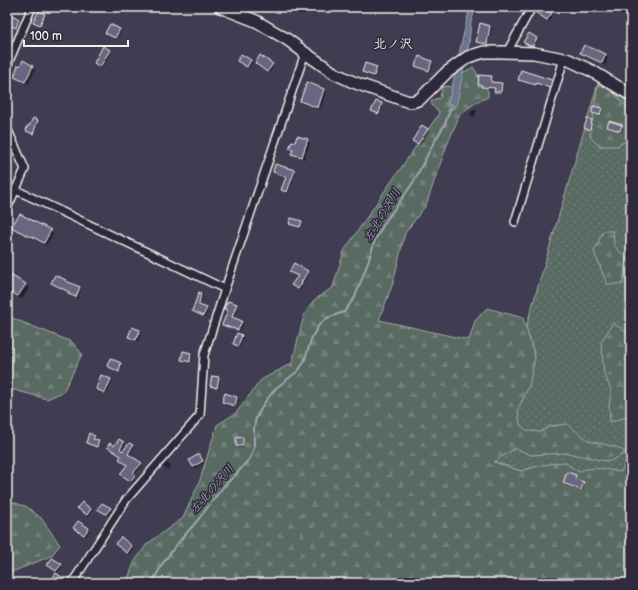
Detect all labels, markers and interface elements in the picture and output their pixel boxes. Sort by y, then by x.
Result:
scale bar [24,22,128,48]
text: 100 m [30,29,62,44]
district label: 北ノ沢 [373,36,413,52]
water label: 左北の沢川 [361,186,404,245]
water label: 左北の沢川 [187,462,238,517]

